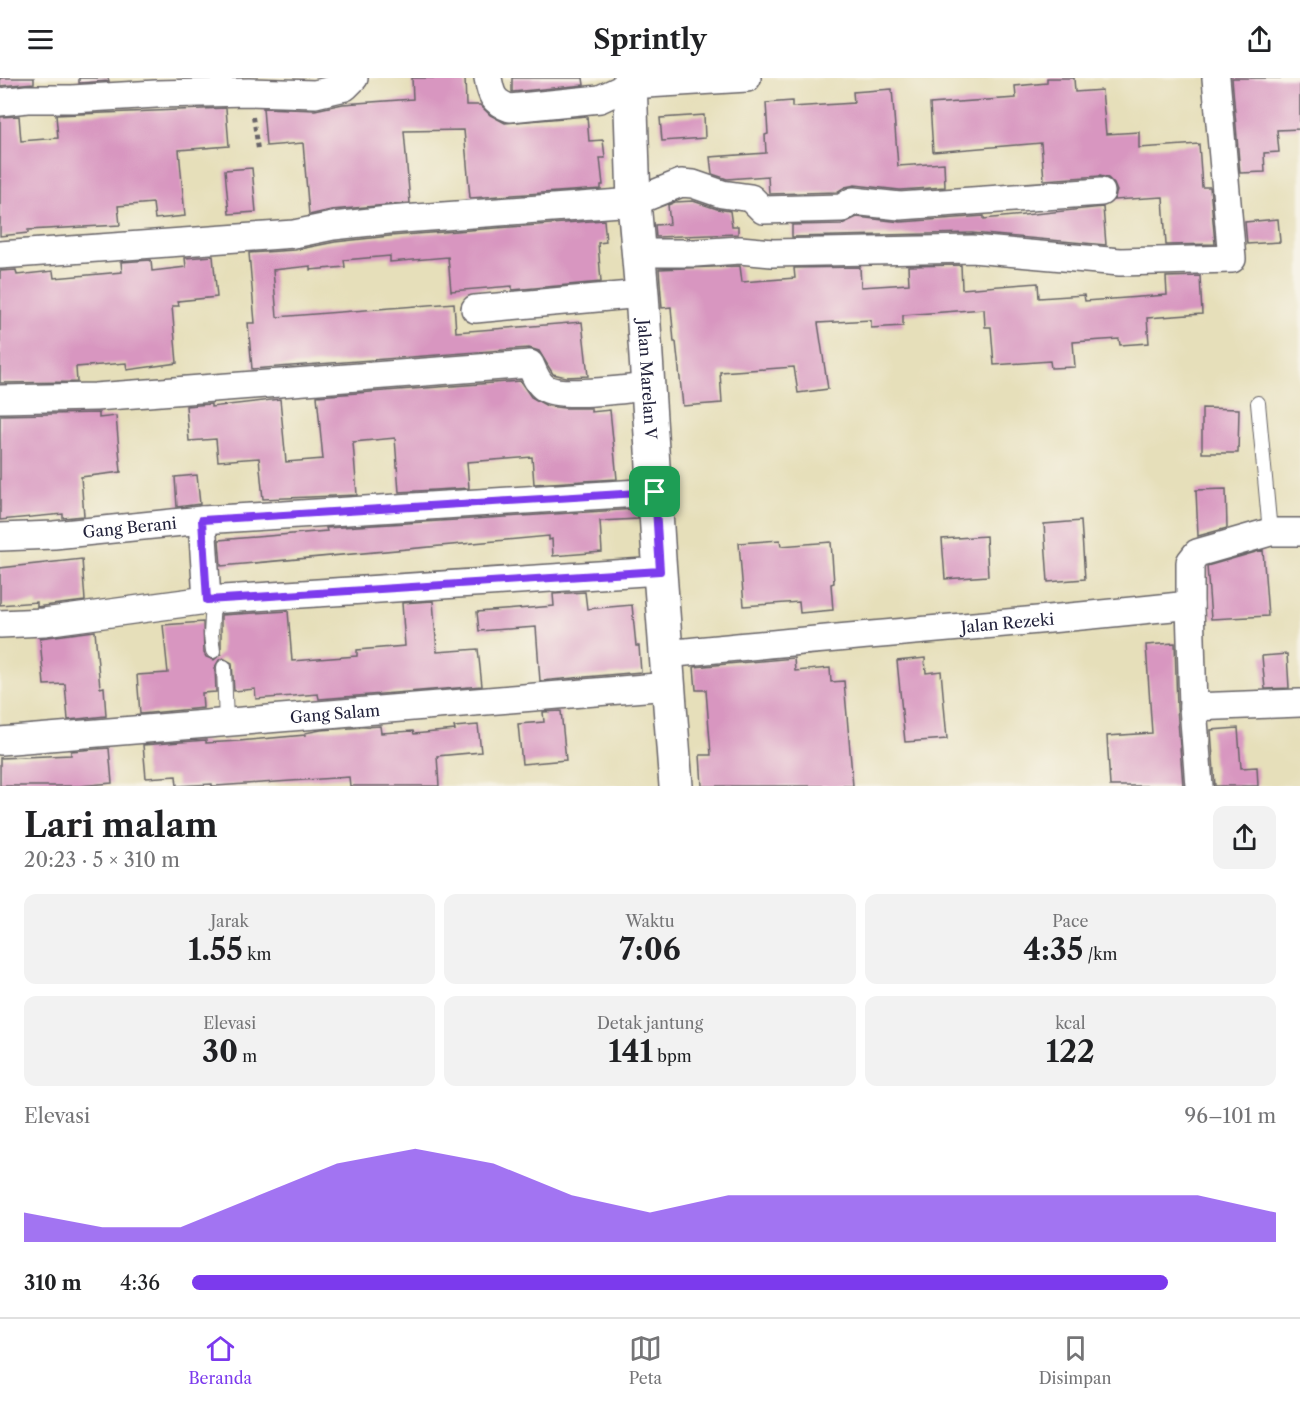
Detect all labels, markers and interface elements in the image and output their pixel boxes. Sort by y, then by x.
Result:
icon: menu [24,23,57,56]
text: Sprintly [593,23,707,56]
icon: share [1243,23,1276,56]
street label: Jalan Marelan V [633,316,661,440]
pin [629,466,680,517]
icon: arrive [638,475,671,508]
street label: Gang Berani [82,513,178,542]
street label: Jalan Rezeki [957,609,1055,637]
street label: Gang Salam [289,700,381,727]
text: Lari malam [24,805,218,846]
button: share [1213,806,1276,869]
text: 20:23 · 5 × 310 m [24,848,180,872]
text: Jarak [211,911,249,931]
text: Waktu [625,911,675,931]
text: Pace [1052,911,1088,931]
text: 1.55 [188,931,243,968]
text: 7:06 [619,931,681,968]
text: 4:35 [1023,931,1083,968]
text: km [243,944,271,964]
text: /km [1083,944,1118,964]
text: Elevasi [203,1013,256,1033]
text: Detak jantung [597,1013,703,1033]
text: kcal [1055,1013,1085,1033]
text: 30 [202,1033,238,1070]
text: 141 [608,1033,653,1070]
text: 122 [1046,1033,1095,1070]
text: m [238,1046,257,1066]
text: bpm [653,1046,692,1066]
text: Elevasi [24,1104,90,1128]
text: 96–101 m [1184,1104,1276,1128]
text: 310 m [24,1271,82,1295]
text: 4:36 [120,1271,160,1295]
tab: Beranda [188,1332,252,1388]
tab: Peta [629,1332,662,1388]
tab: Disimpan [1039,1332,1112,1388]

